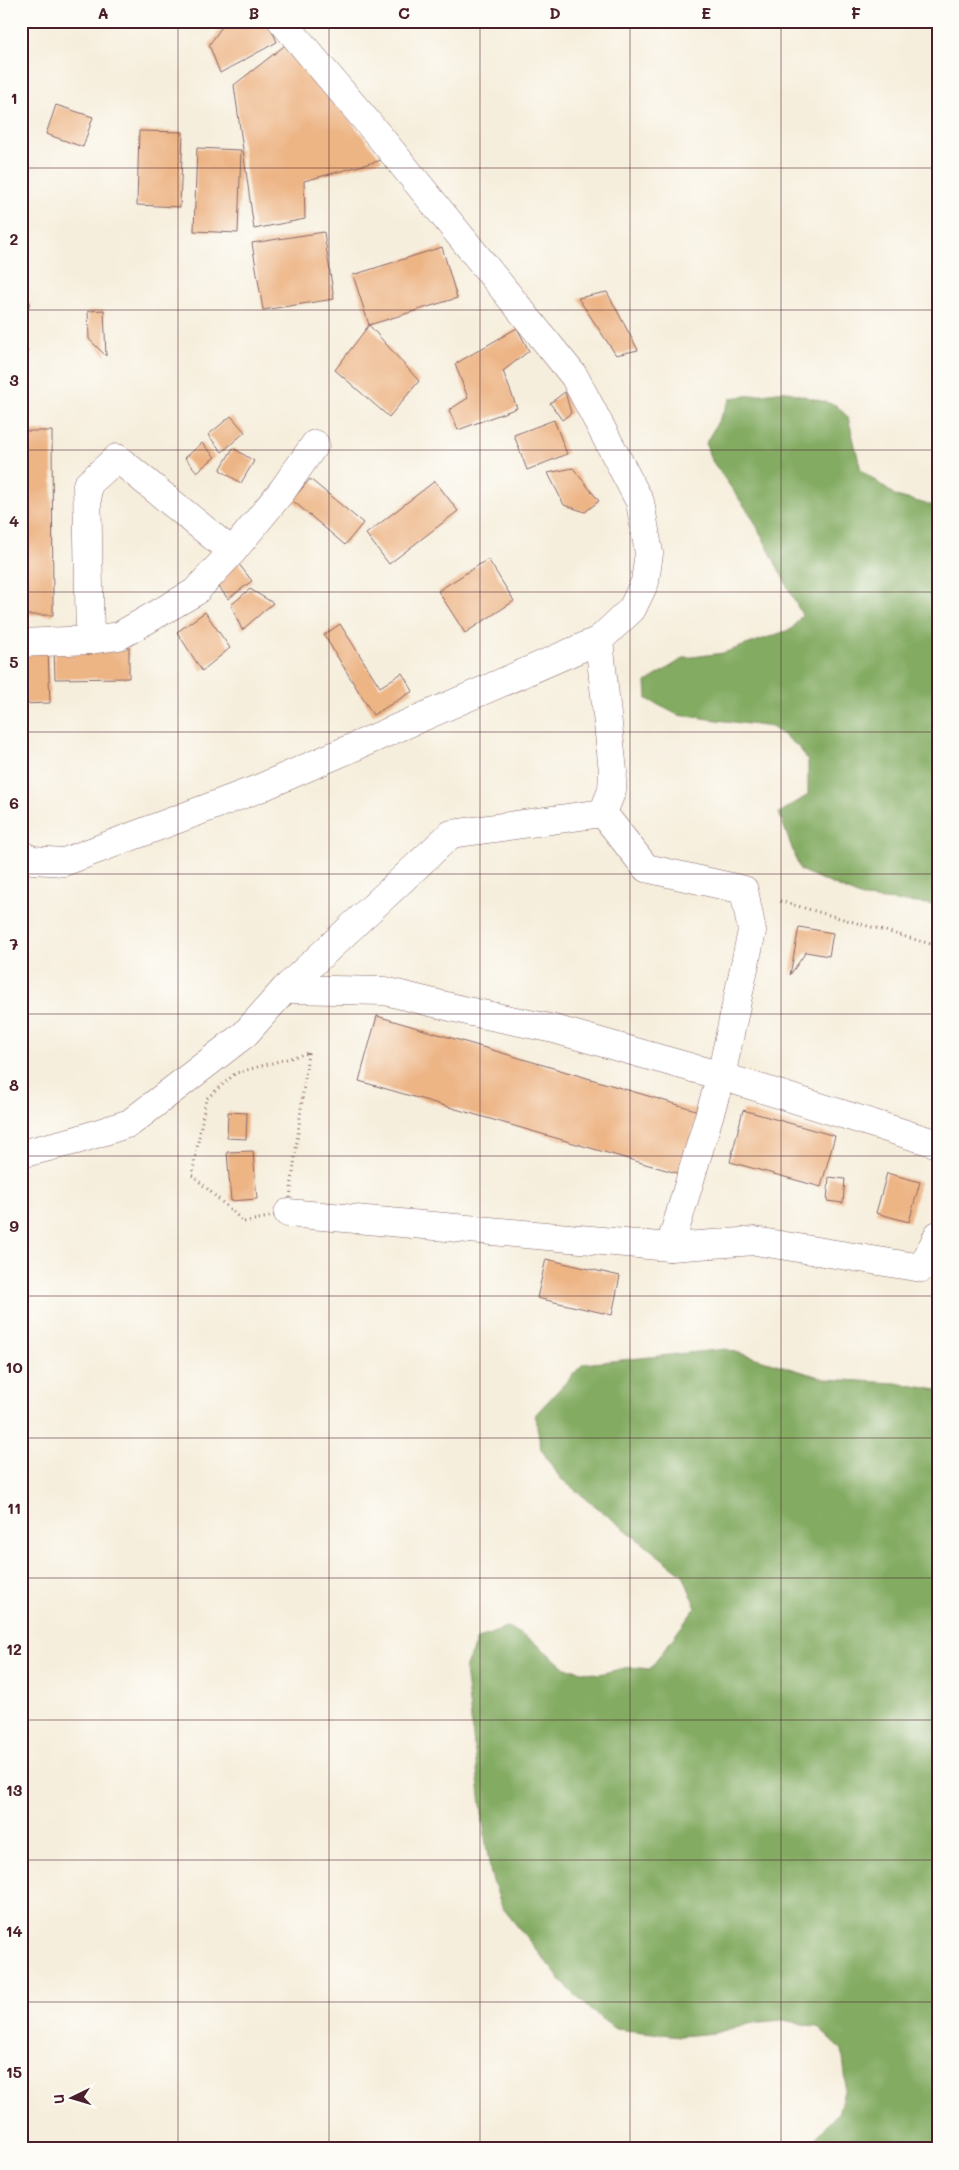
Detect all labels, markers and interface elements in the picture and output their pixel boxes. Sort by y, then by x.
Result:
text: A [97,2,109,23]
text: B [249,2,259,23]
text: C [398,2,410,23]
text: D [549,2,561,23]
text: E [701,2,711,23]
text: F [851,2,861,23]
text: 1 [10,87,18,108]
text: 2 [10,228,19,249]
text: 3 [9,369,19,390]
text: 4 [9,510,19,531]
text: 5 [9,651,19,672]
text: 6 [9,792,19,813]
text: 7 [10,933,19,954]
text: 8 [9,1074,19,1095]
text: 9 [9,1215,19,1236]
text: 10 [5,1356,23,1377]
text: 11 [7,1497,21,1518]
text: 12 [6,1638,22,1659]
text: 13 [6,1779,23,1800]
text: 14 [5,1920,23,1941]
text: 15 [6,2061,22,2082]
north arrow [48,2072,98,2122]
text: U [49,2093,68,2105]

